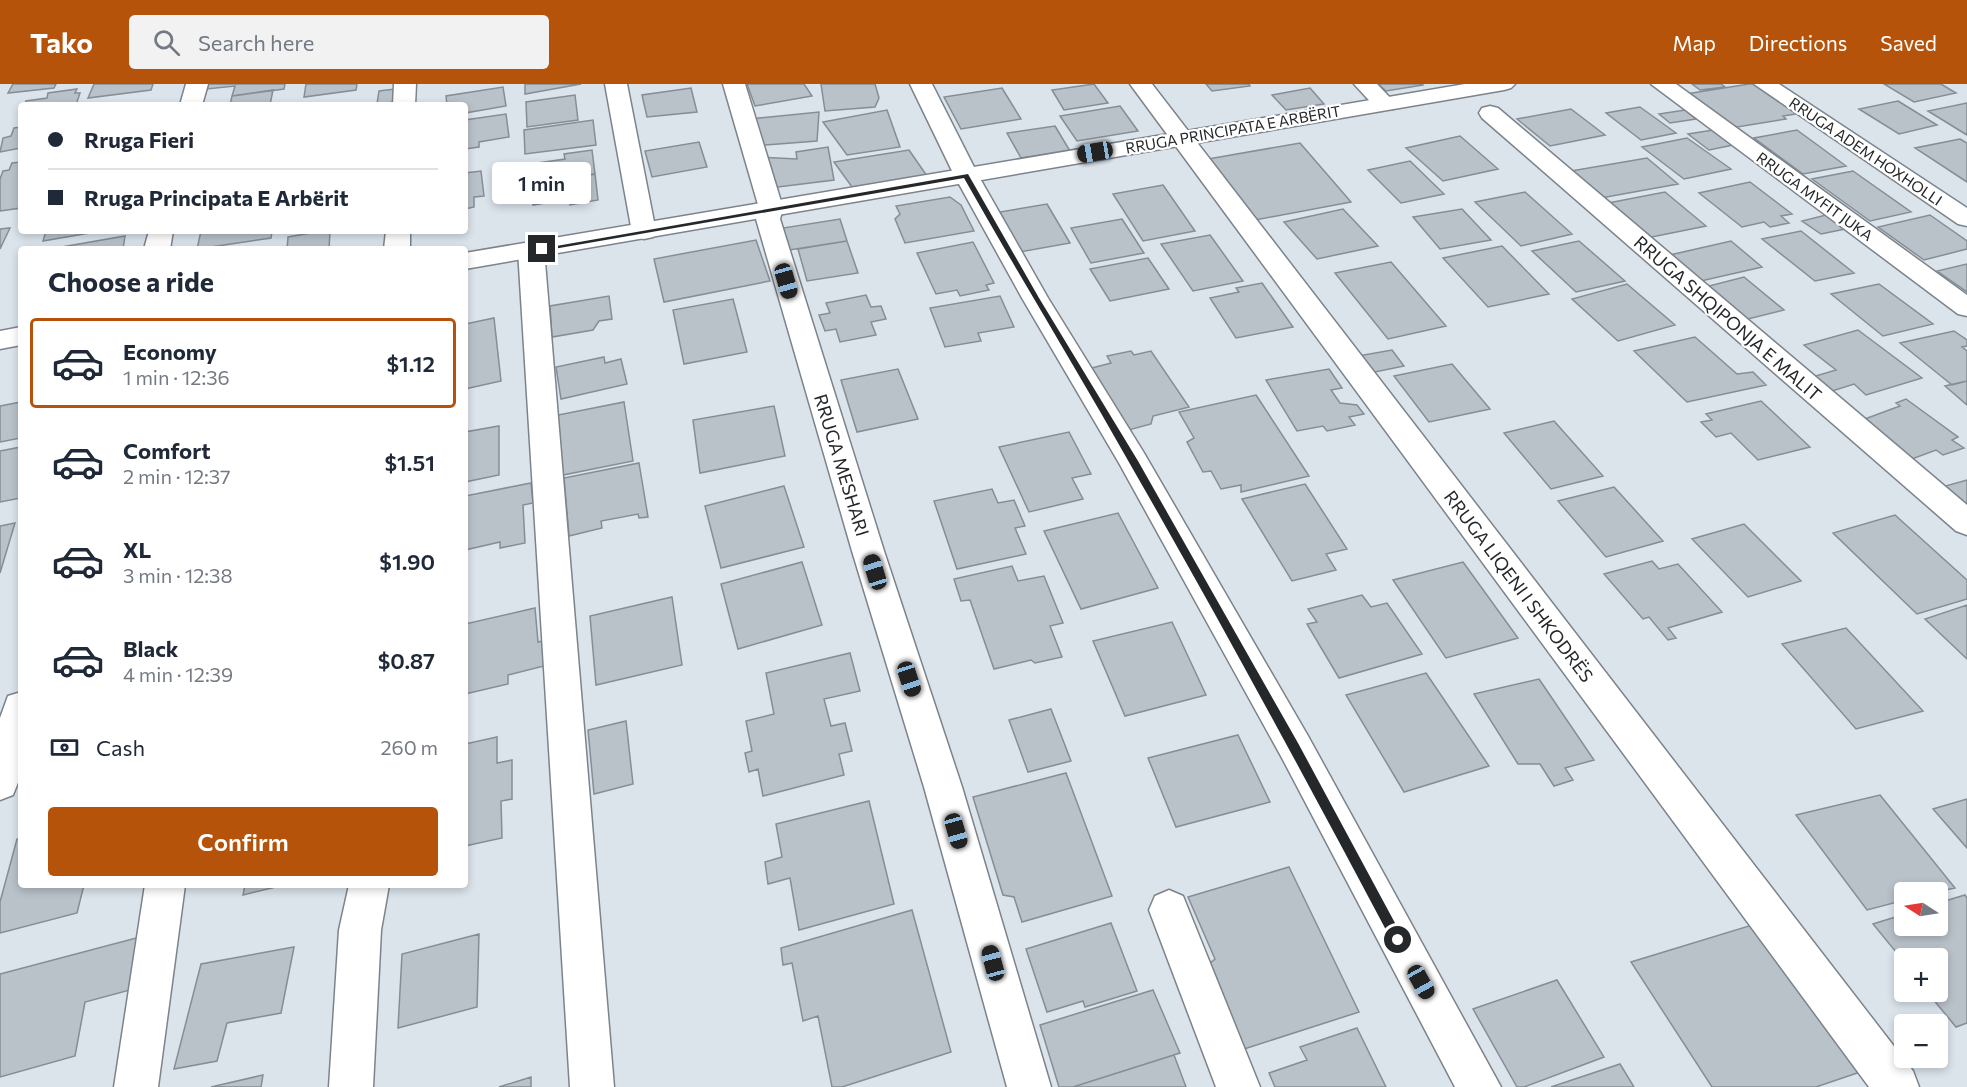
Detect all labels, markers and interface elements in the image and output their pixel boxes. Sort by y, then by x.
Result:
search box [129,15,549,69]
text: Tako [30,25,93,59]
icon: search [150,26,183,59]
text: Search here [198,29,314,56]
text: Map [1673,30,1716,55]
text: Directions [1749,30,1847,55]
text: Saved [1880,30,1937,55]
street label: RRUGA ADEM HOXHOLLI [1786,93,1946,209]
street label: RRUGA PRINCIPATA E ARBËRIT [1124,101,1342,157]
text: Rruga Fieri [84,126,194,153]
car [1076,140,1114,164]
street label: RRUGA MYFIT JUKA [1753,148,1877,244]
callout: 1 min [492,162,592,204]
text: 1 min [518,171,565,195]
text: Rruga Principata E Arbërit [84,184,349,211]
street label: RRUGA SHQIPONJA E MALIT [1630,231,1826,405]
route end [528,235,555,262]
car [772,261,800,301]
text: Choose a ride [48,265,214,298]
icon: car [51,336,105,390]
text: Economy [123,338,217,365]
text: $1.12 [387,350,435,377]
text: 1 min · 12:36 [123,365,230,389]
street label: RRUGA MESHARI [810,391,874,539]
icon: car [51,435,105,489]
text: Comfort [123,437,211,464]
text: $1.51 [385,449,435,476]
text: 2 min · 12:37 [123,464,231,488]
street label: RRUGA LIQENI I SHKODRËS [1440,486,1598,686]
icon: car [51,534,105,588]
text: XL [123,536,151,563]
text: $1.90 [379,548,435,575]
car [861,552,889,592]
text: 3 min · 12:38 [123,563,233,587]
icon: car [51,633,105,687]
text: Black [123,635,178,662]
text: $0.87 [378,647,435,674]
car [895,659,923,699]
text: 4 min · 12:39 [123,662,233,686]
icon: cash [48,731,81,764]
text: Cash [96,734,145,761]
text: 260 m [380,735,438,759]
button: Confirm [48,807,438,876]
car [942,811,970,851]
north arrow [1894,882,1948,936]
map controls [1894,882,1948,1068]
route start [1384,926,1411,953]
car [980,943,1006,983]
button: + [1894,948,1948,1002]
car [1404,962,1438,1002]
button: − [1894,1014,1948,1068]

